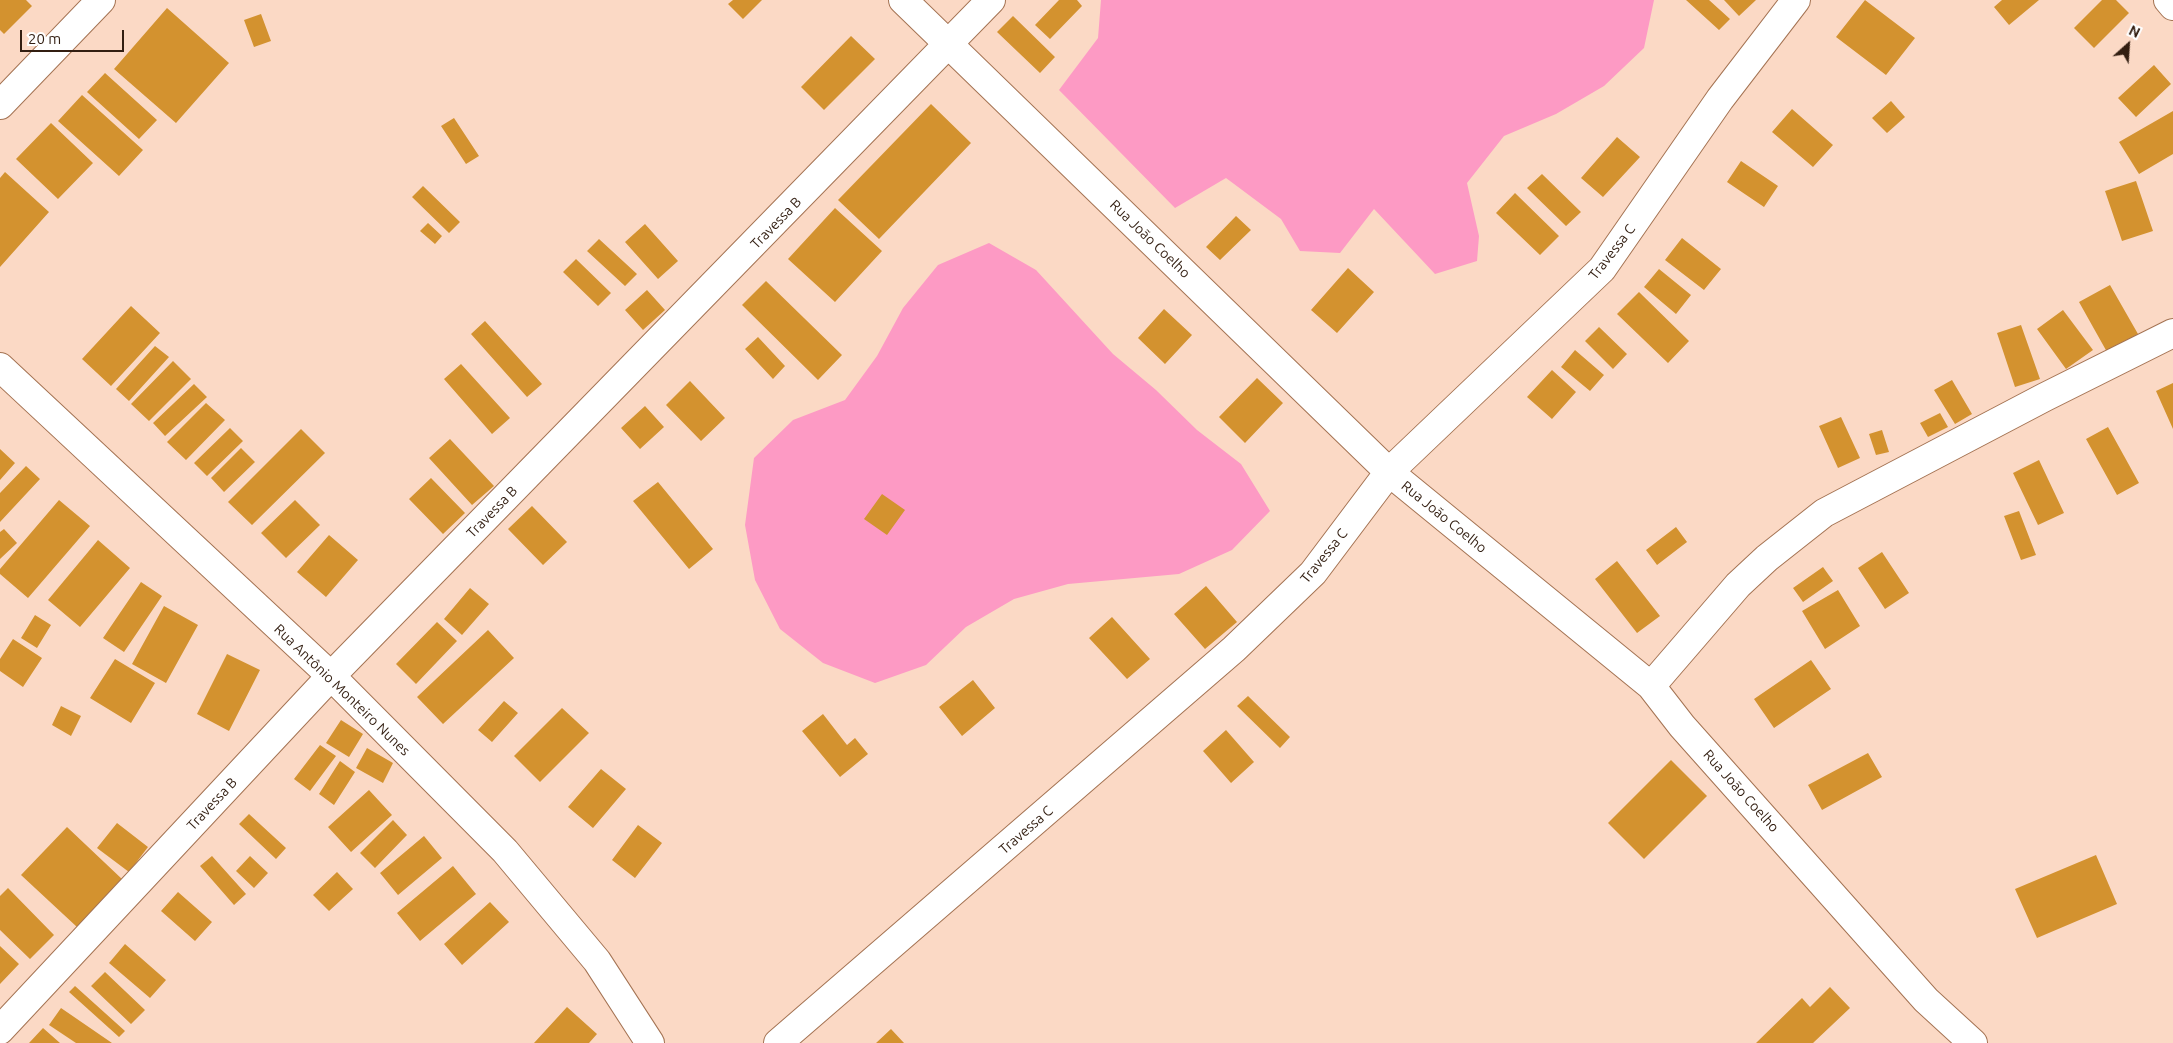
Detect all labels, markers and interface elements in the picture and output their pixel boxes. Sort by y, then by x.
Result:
scale bar [22,20,126,52]
north arrow [2103,20,2153,70]
text: N [2126,22,2143,41]
text: 20 m [28,30,61,47]
street label: Travessa B [747,194,805,252]
street label: Rua João Coelho [1106,196,1194,282]
street label: Travessa C [1585,221,1639,283]
street label: Rua João Coelho [1398,477,1490,557]
street label: Travessa B [463,483,521,541]
street label: Travessa C [1297,525,1351,587]
street label: Rua Antônio Monteiro Nunes [271,621,413,759]
street label: Rua João Coelho [1700,746,1782,836]
street label: Travessa B [183,774,241,834]
street label: Travessa C [996,802,1056,858]

